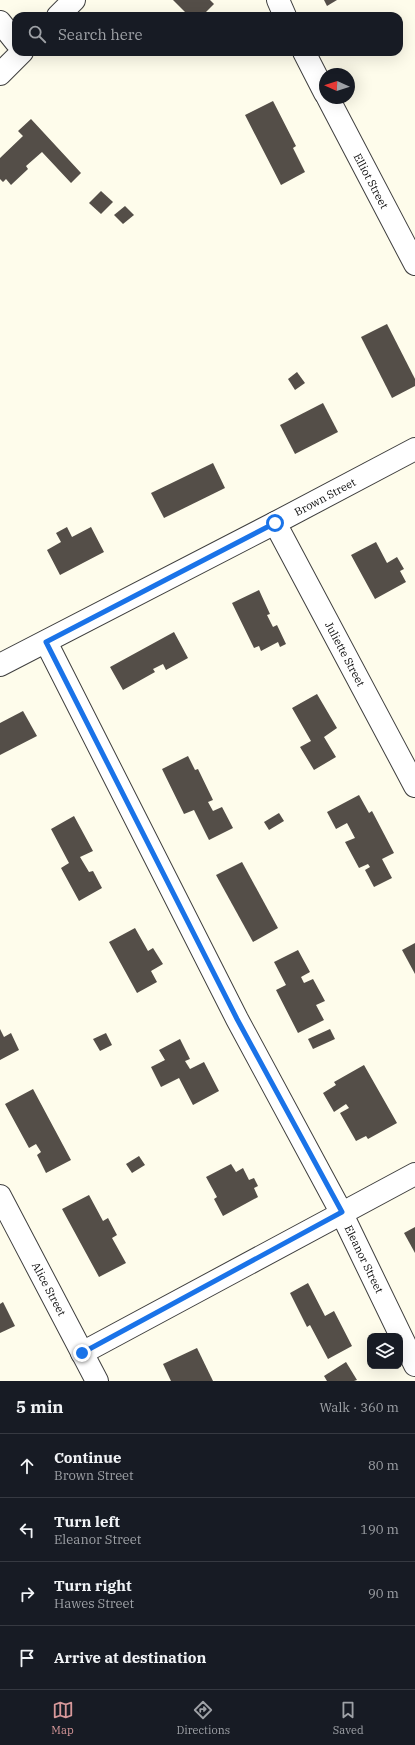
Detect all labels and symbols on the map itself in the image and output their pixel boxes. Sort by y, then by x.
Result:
north arrow [319,68,355,104]
street label: Elliot Street [351,151,391,211]
street label: Brown Street [292,475,358,519]
route start [266,514,284,532]
street label: Juliette Street [322,619,368,689]
street label: Eleanor Street [342,1223,387,1295]
street label: Alice Street [29,1260,69,1318]
route end [73,1344,91,1362]

